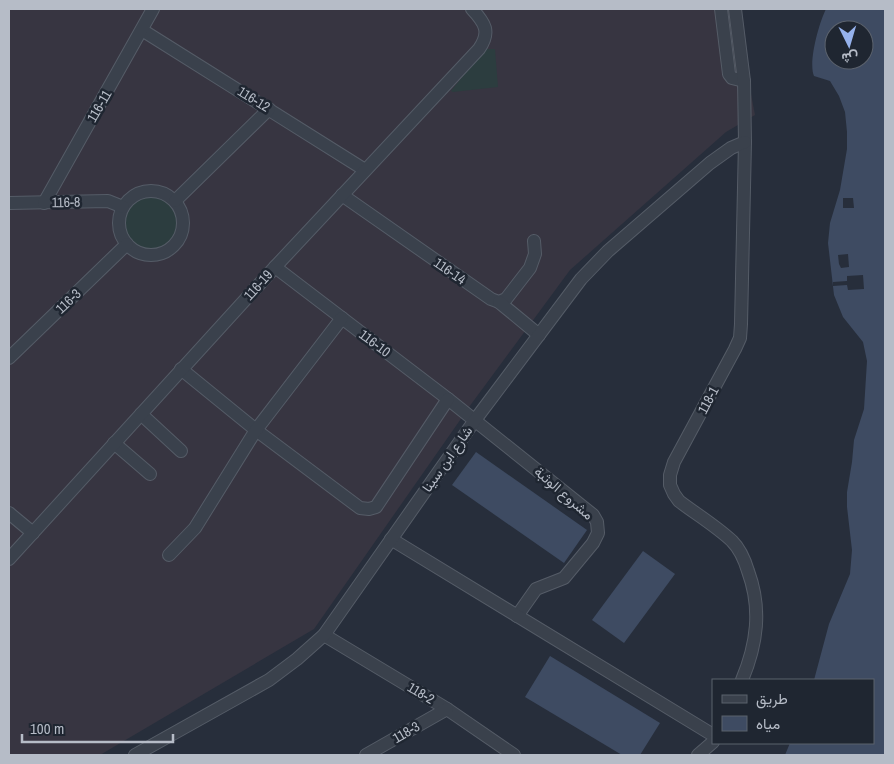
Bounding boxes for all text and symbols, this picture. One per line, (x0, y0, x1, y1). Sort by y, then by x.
north arrow (824, 20, 874, 70)
text: ش (841, 48, 859, 68)
street label: 116-12 (234, 82, 274, 116)
street label: 116-11 (83, 86, 116, 125)
street label: 116-8 (52, 193, 80, 211)
street label: 116-14 (431, 254, 470, 289)
street label: 116-19 (240, 266, 276, 304)
street label: 116-3 (51, 285, 85, 317)
street label: 116-10 (356, 325, 394, 361)
street label: 118-1 (693, 383, 723, 417)
street label: شارع ابن سينا (418, 422, 478, 497)
street label: مشروع الوثبة (529, 462, 597, 525)
street label: 118-2 (404, 678, 438, 708)
legend (712, 679, 874, 744)
text: طريق (756, 688, 788, 709)
scale bar (22, 712, 174, 744)
text: مياه (756, 713, 780, 734)
street label: 118-3 (389, 717, 423, 747)
text: 100 m (30, 718, 64, 739)

